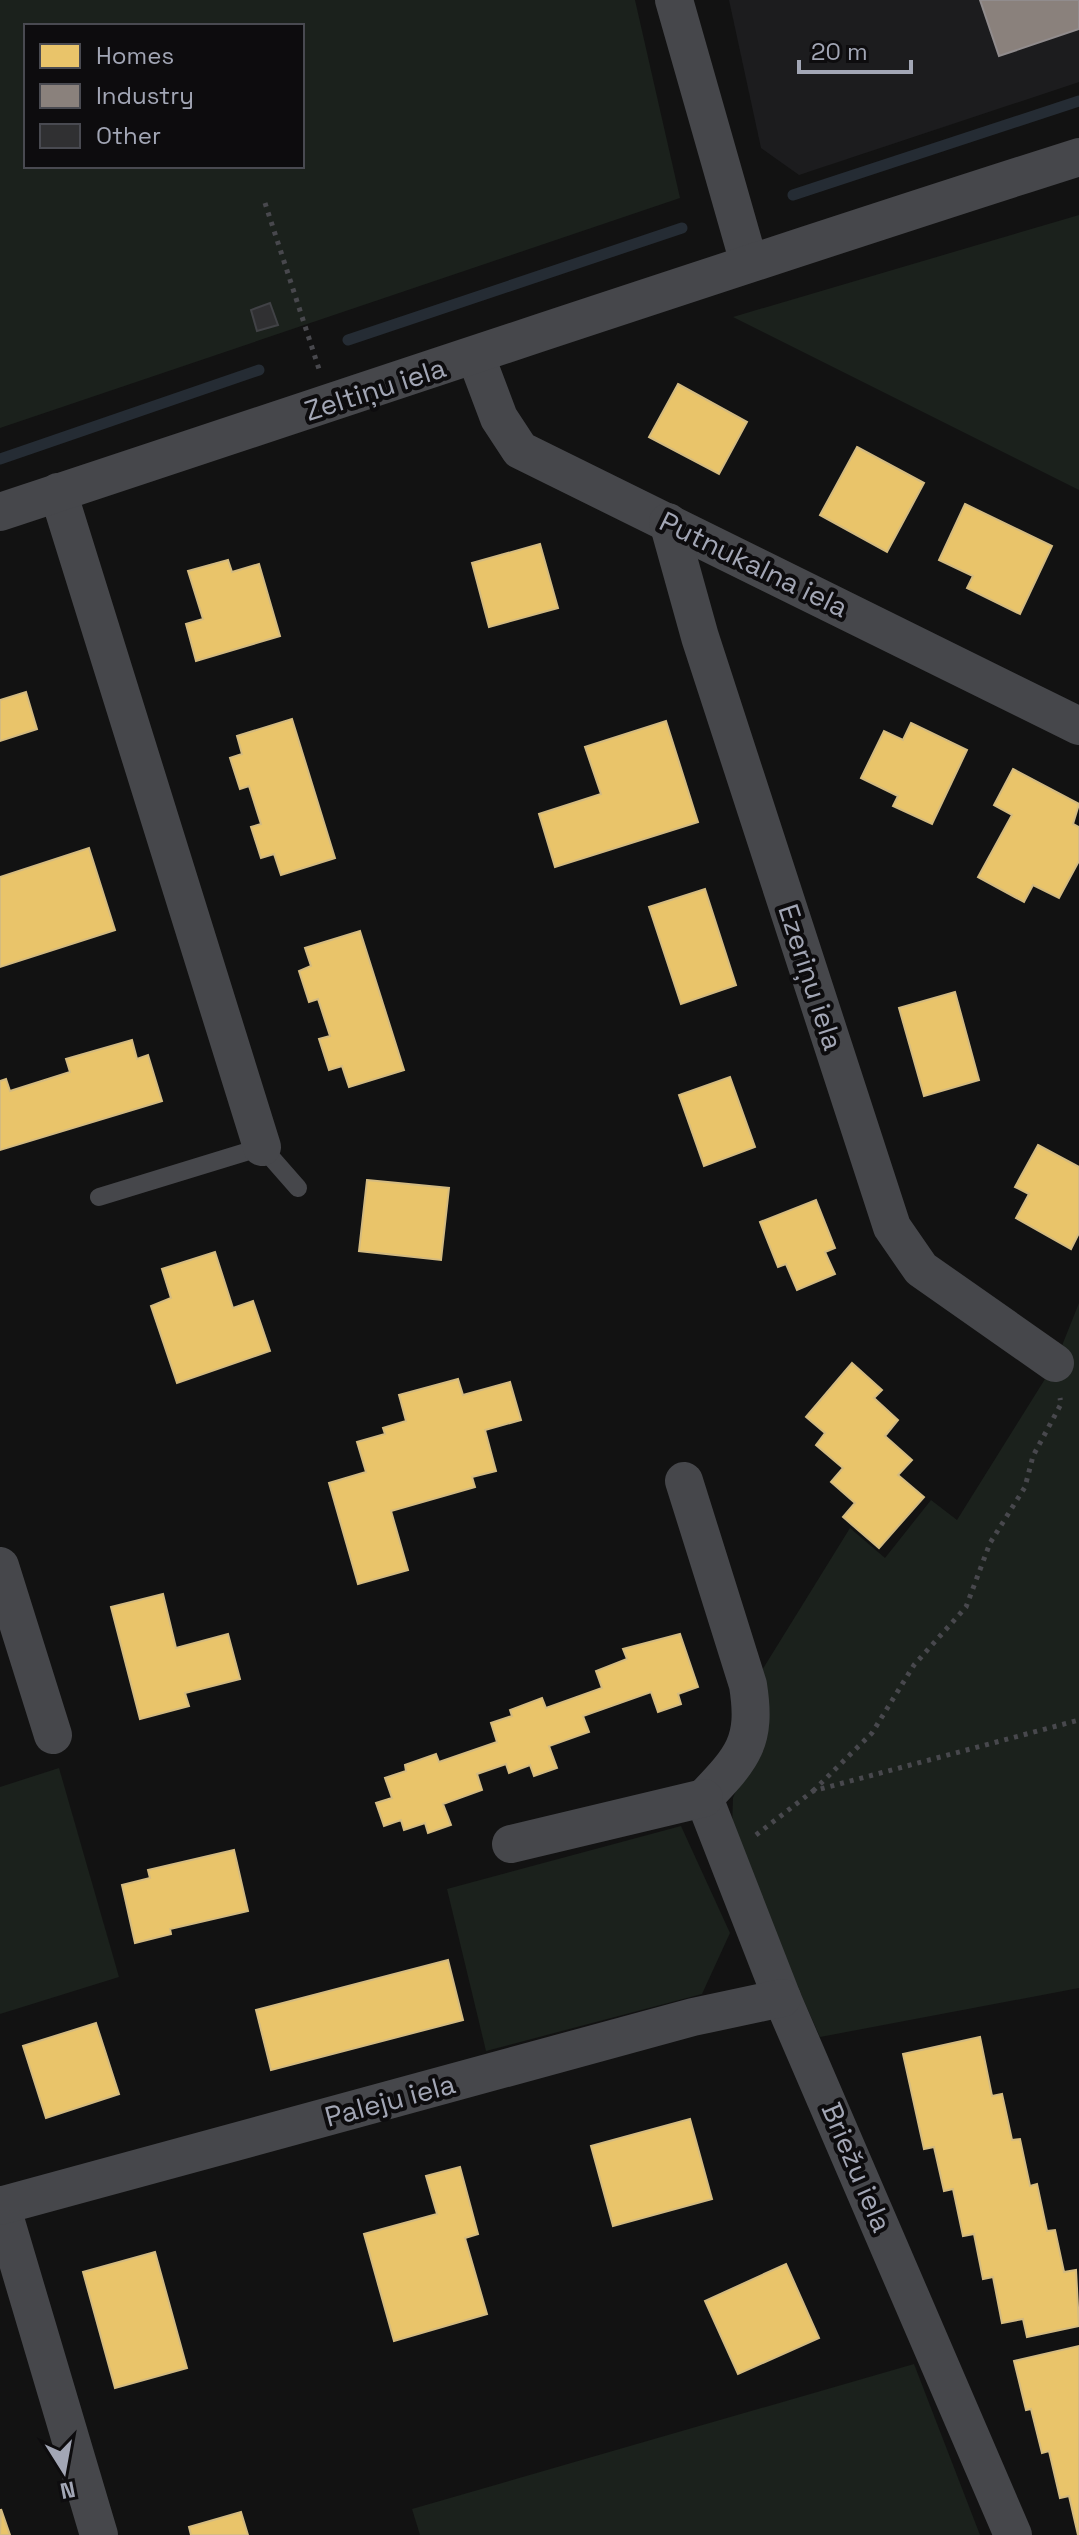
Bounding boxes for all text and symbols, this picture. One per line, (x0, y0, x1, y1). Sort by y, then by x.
legend (24, 24, 304, 168)
scale bar (799, 24, 911, 74)
text: 20 m (811, 36, 868, 67)
text: Homes (96, 40, 174, 71)
text: Industry (96, 80, 194, 111)
text: Other (96, 120, 161, 151)
street label: Zeltiņu iela (300, 349, 450, 429)
street label: Putnukalna iela (654, 503, 854, 625)
street label: Ezeriņu iela (770, 899, 852, 1055)
street label: Paleju iela (321, 2065, 459, 2135)
street label: Briežu iela (814, 2097, 900, 2237)
north arrow (24, 2431, 104, 2511)
text: N (58, 2475, 78, 2506)

